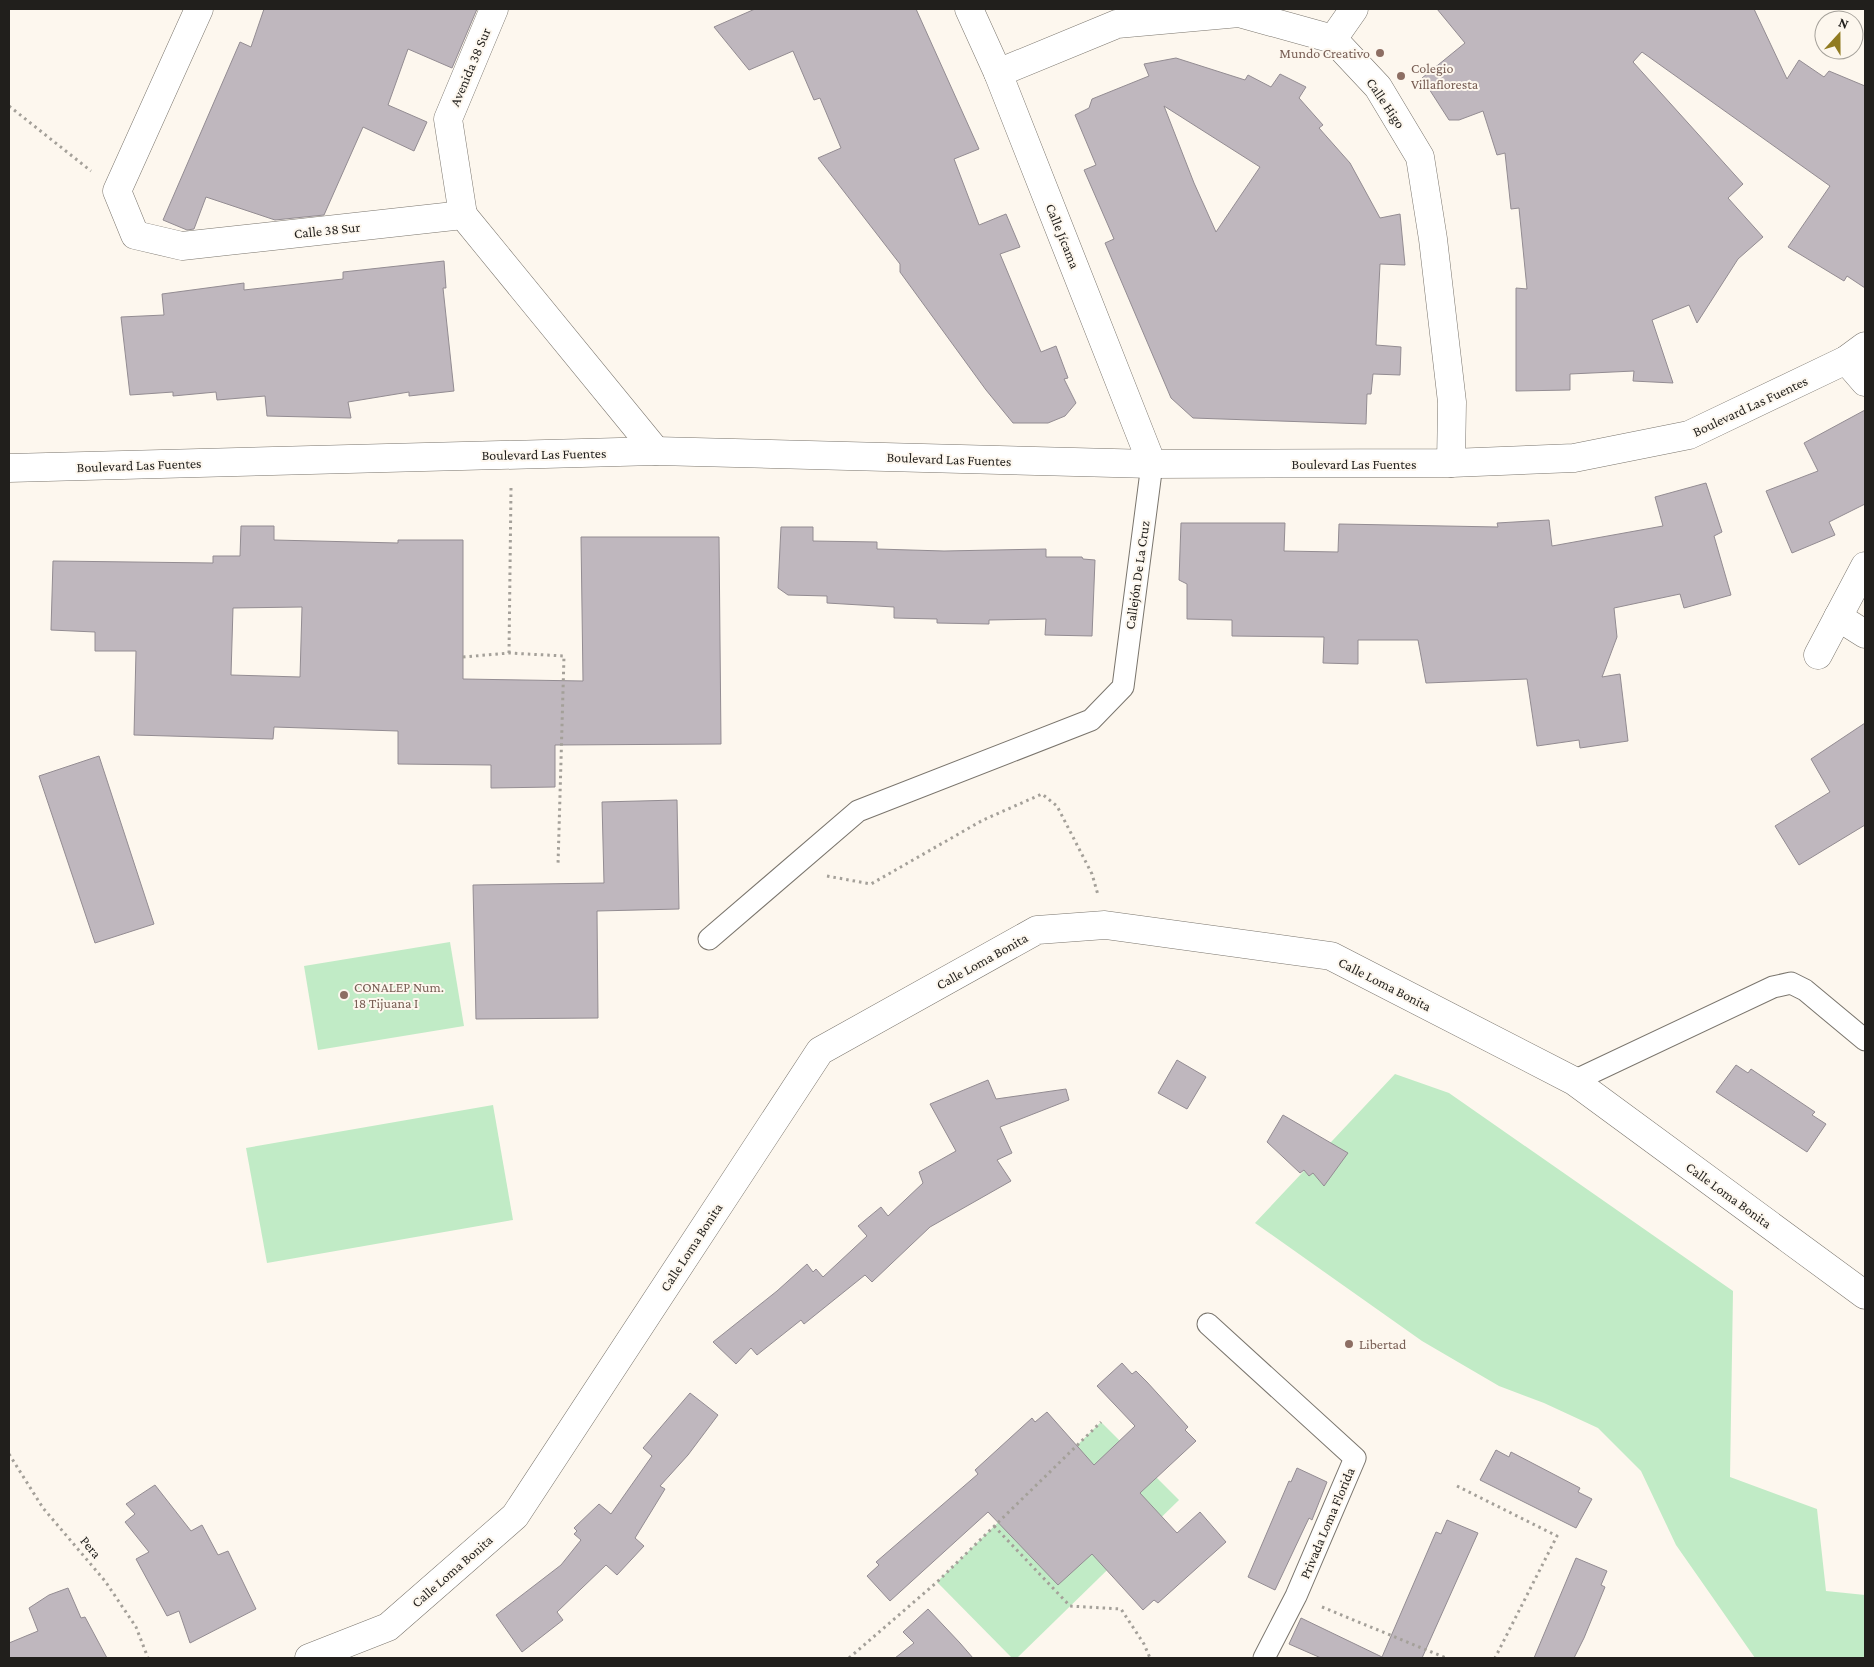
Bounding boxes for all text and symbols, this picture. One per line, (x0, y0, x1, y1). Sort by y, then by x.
north arrow (1814, 10, 1864, 60)
text: N (1836, 14, 1851, 32)
street label: Avenida 38 Sur (446, 25, 494, 109)
place label: Mundo Creativo (1279, 45, 1370, 61)
marker: Mundo Creativo (1374, 47, 1386, 59)
place label: Colegio Villafloresta (1411, 60, 1479, 92)
marker: Colegio Villafloresta (1395, 70, 1407, 82)
street label: Calle Higo (1363, 75, 1409, 131)
street label: Calle Jícama (1043, 201, 1083, 271)
street label: Calle 38 Sur (293, 219, 361, 241)
street label: Boulevard Las Fuentes (1690, 372, 1810, 440)
street label: Boulevard Las Fuentes (481, 445, 607, 463)
street label: Boulevard Las Fuentes (886, 449, 1012, 469)
street label: Boulevard Las Fuentes (76, 455, 202, 475)
street label: Boulevard Las Fuentes (1292, 456, 1416, 472)
street label: Callejón De La Cruz (1121, 520, 1154, 630)
street label: Calle Loma Bonita (934, 929, 1031, 993)
street label: Calle Loma Bonita (1336, 954, 1434, 1014)
place label: CONALEP Num. 18 Tijuana I (354, 979, 444, 1012)
marker: CONALEP Num. 18 Tijuana I (338, 989, 350, 1001)
street label: Calle Loma Bonita (1683, 1159, 1775, 1232)
street label: Calle Loma Bonita (657, 1199, 726, 1294)
place label: Libertad (1359, 1336, 1407, 1352)
marker: Libertad (1343, 1338, 1355, 1350)
street label: Privada Loma Florida (1296, 1464, 1358, 1581)
street label: Calle Loma Bonita (408, 1531, 496, 1610)
street label: Pera (77, 1533, 105, 1562)

